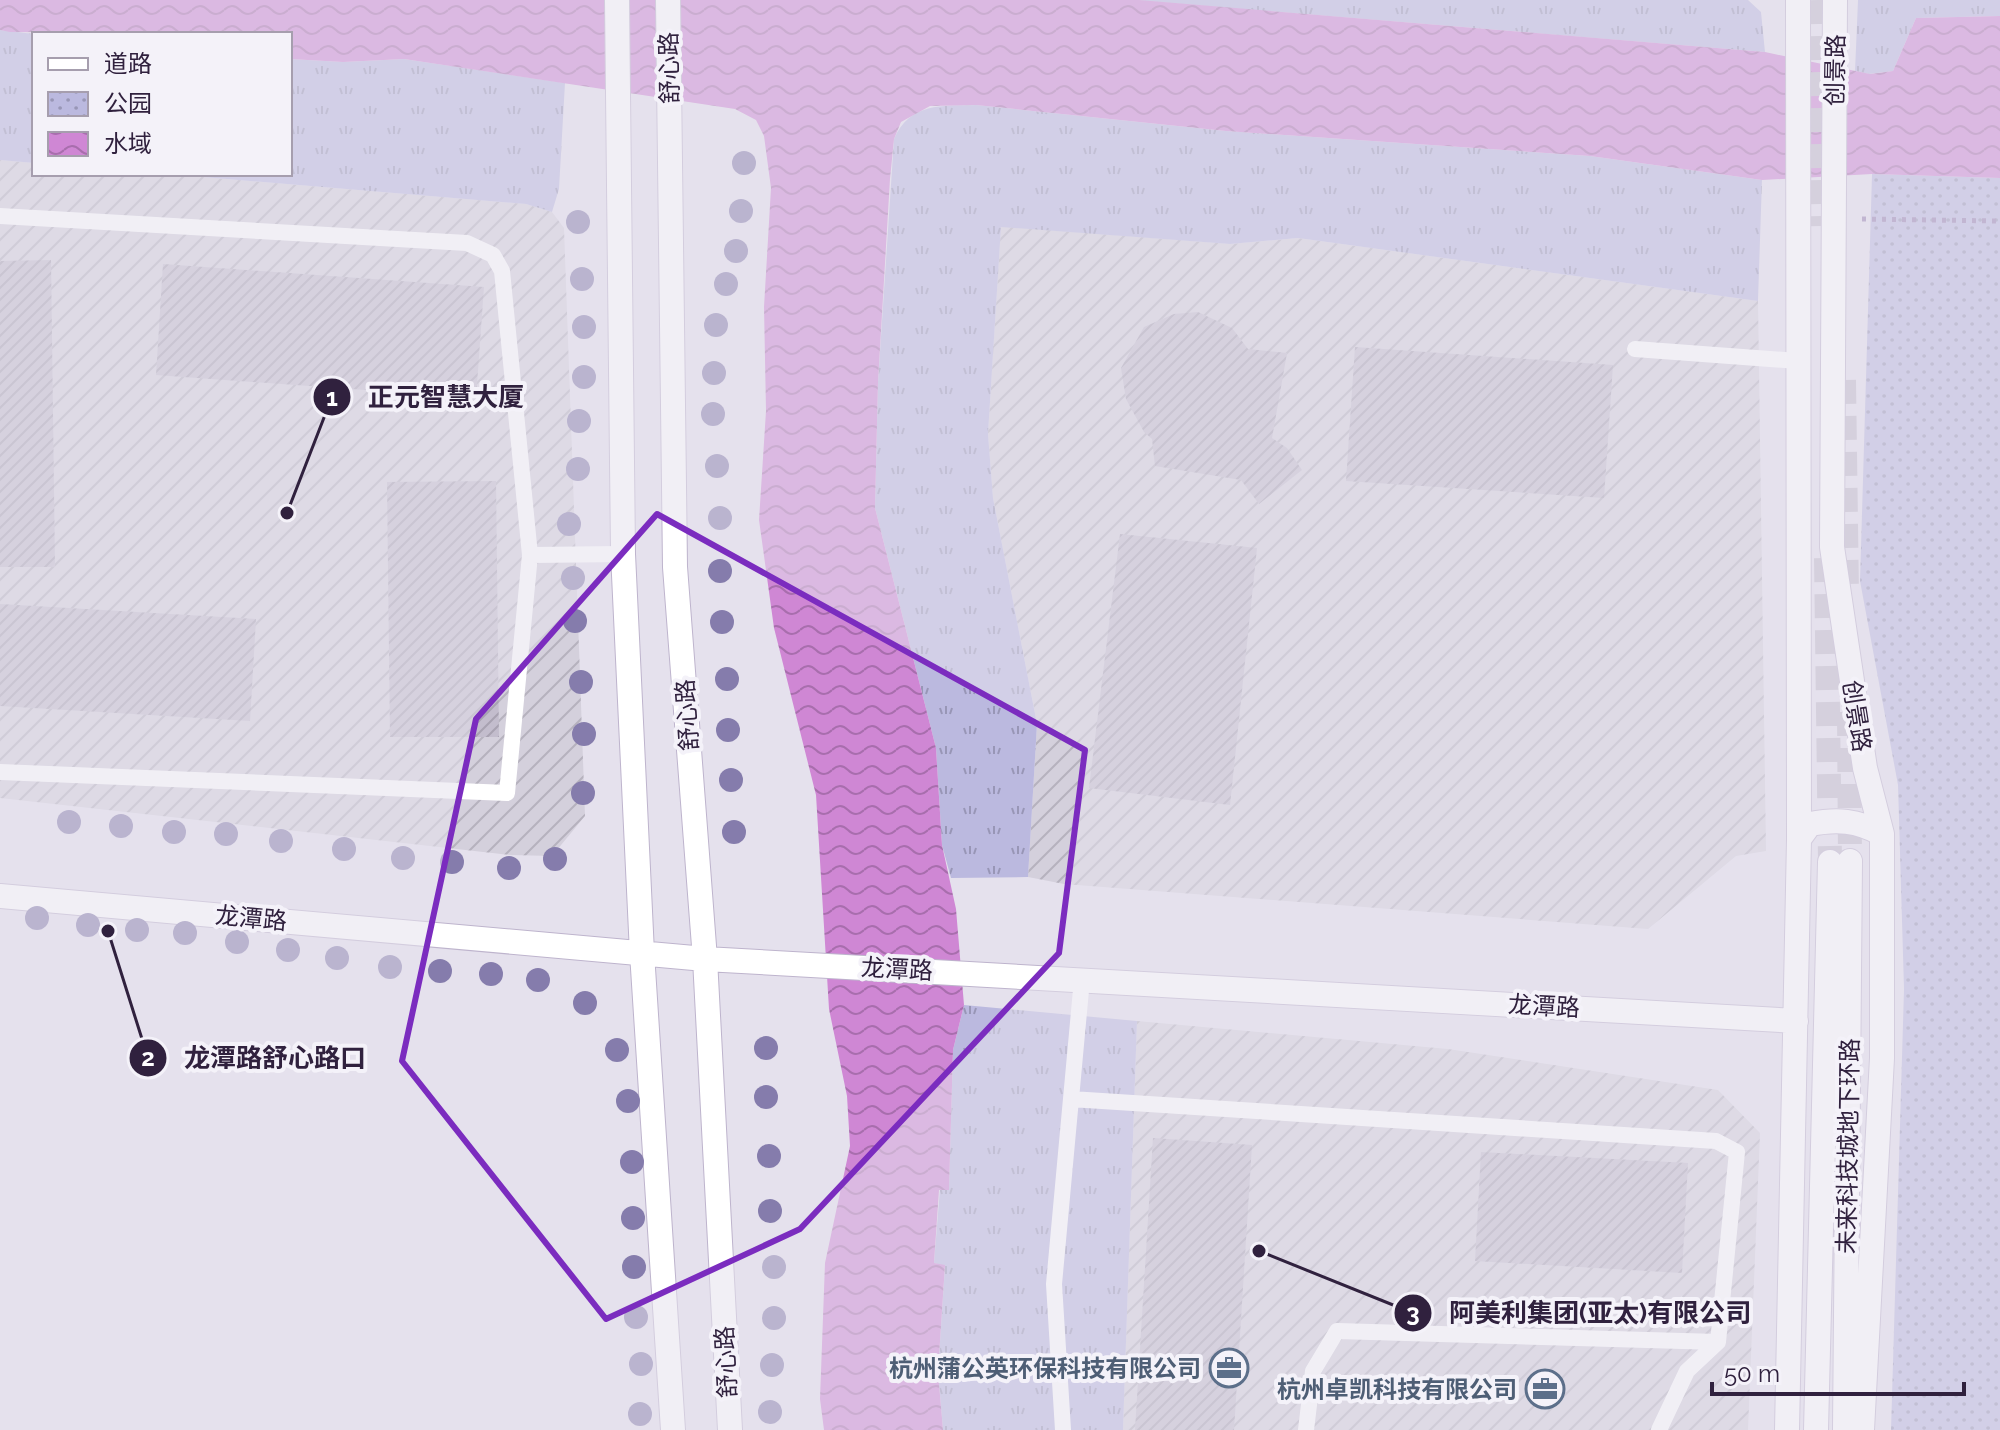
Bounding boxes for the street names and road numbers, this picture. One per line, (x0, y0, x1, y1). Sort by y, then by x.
street label: 舒心路 (654, 32, 684, 104)
street label: 创景路 (1820, 34, 1850, 106)
street label: 舒心路 (670, 678, 704, 752)
street label: 创景路 (1837, 678, 1877, 754)
street label: 龙潭路 (214, 900, 288, 936)
street label: 龙潭路 (860, 953, 934, 985)
street label: 龙潭路 (1507, 990, 1581, 1022)
street label: 未来科技城地下环路 (1832, 1038, 1864, 1254)
street label: 舒心路 (710, 1325, 742, 1399)

